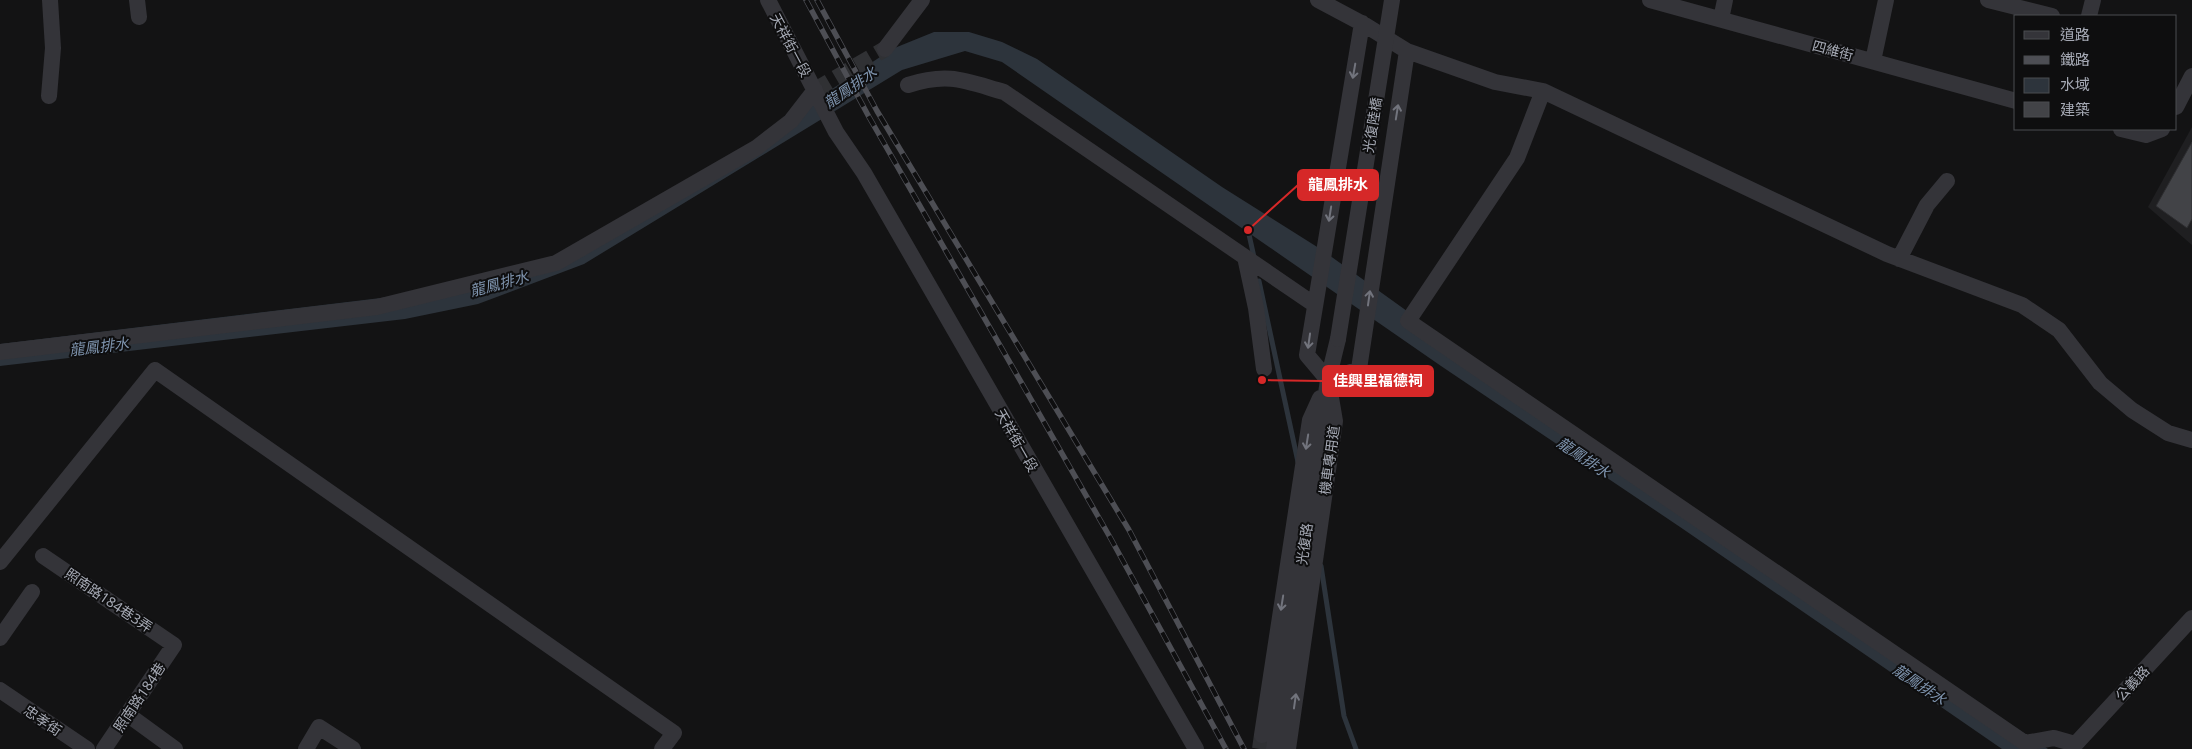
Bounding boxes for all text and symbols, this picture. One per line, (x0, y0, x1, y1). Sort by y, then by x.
street label: 天祥街一段 (766, 10, 816, 80)
legend (2014, 15, 2177, 130)
text: 道路 (2060, 24, 2090, 44)
street label: 四維街 (1810, 35, 1856, 65)
text: 鐵路 (2060, 49, 2090, 69)
water label: 龍鳳排水 (820, 61, 881, 112)
one-way arrow (1348, 63, 1358, 79)
text: 水域 (2060, 74, 2090, 94)
street label: 光復陸橋 (1358, 96, 1386, 154)
text: 建築 (2060, 99, 2090, 119)
one-way arrow (1392, 105, 1402, 121)
callout: 龍鳳排水 (1298, 170, 1378, 200)
text: 龍鳳排水 (1308, 174, 1368, 194)
one-way arrow (1324, 206, 1334, 222)
water label: 龍鳳排水 (467, 265, 532, 300)
one-way arrow (1365, 291, 1375, 307)
water label: 龍鳳排水 (68, 332, 131, 360)
one-way arrow (1304, 333, 1314, 349)
callout: 佳興里福德祠 (1323, 366, 1433, 396)
text: 佳興里福德祠 (1333, 370, 1423, 390)
street label: 天祥街一段 (991, 405, 1043, 475)
street label: 機車專用道 (1315, 424, 1343, 496)
water label: 龍鳳排水 (1554, 432, 1615, 483)
one-way arrow (1302, 434, 1312, 450)
street label: 光復路 (1292, 522, 1316, 566)
street label: 照南路184巷3弄 (61, 564, 157, 636)
one-way arrow (1277, 595, 1287, 611)
street label: 照南路184巷 (109, 659, 169, 735)
water label: 龍鳳排水 (1890, 659, 1951, 710)
street label: 公義路 (2111, 661, 2153, 705)
one-way arrow (1290, 693, 1300, 709)
street label: 忠孝街 (20, 700, 66, 740)

